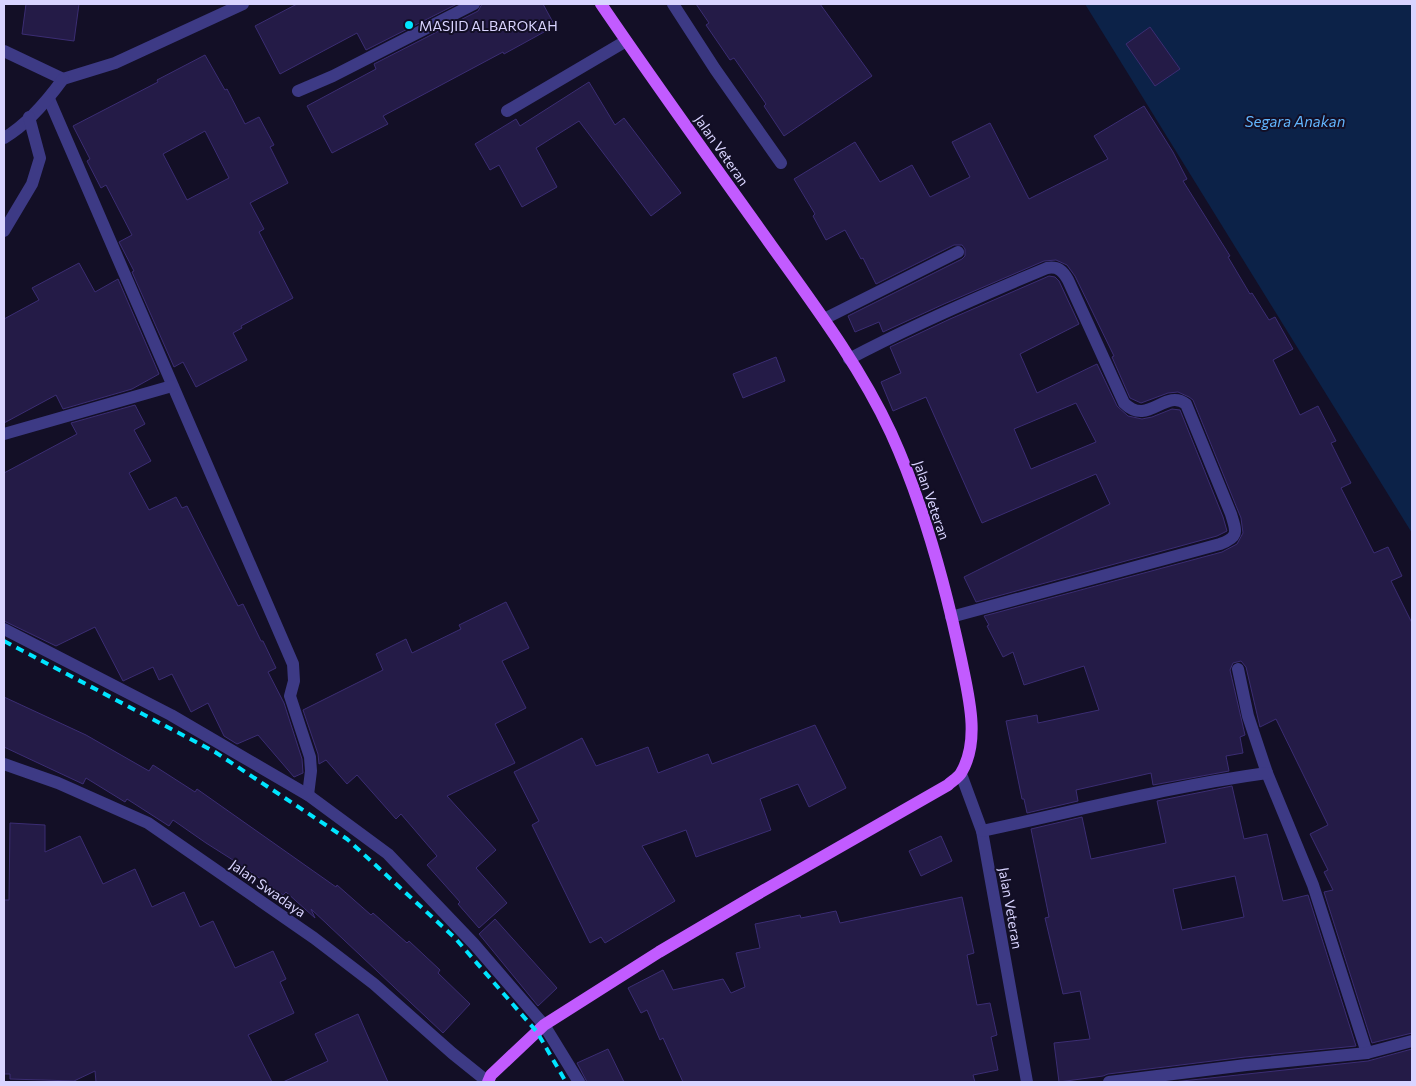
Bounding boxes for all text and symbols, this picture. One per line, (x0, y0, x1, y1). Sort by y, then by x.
place label: MASJID ALBAROKAH (419, 17, 558, 34)
marker: MASJID ALBAROKAH (403, 19, 415, 31)
street label: Jalan Veteran (691, 111, 753, 189)
water label: Segara Anakan (1245, 112, 1345, 130)
street label: Jalan Veteran (910, 458, 954, 542)
street label: Jalan Swadaya (227, 856, 309, 920)
street label: Jalan Veteran (995, 866, 1027, 950)

